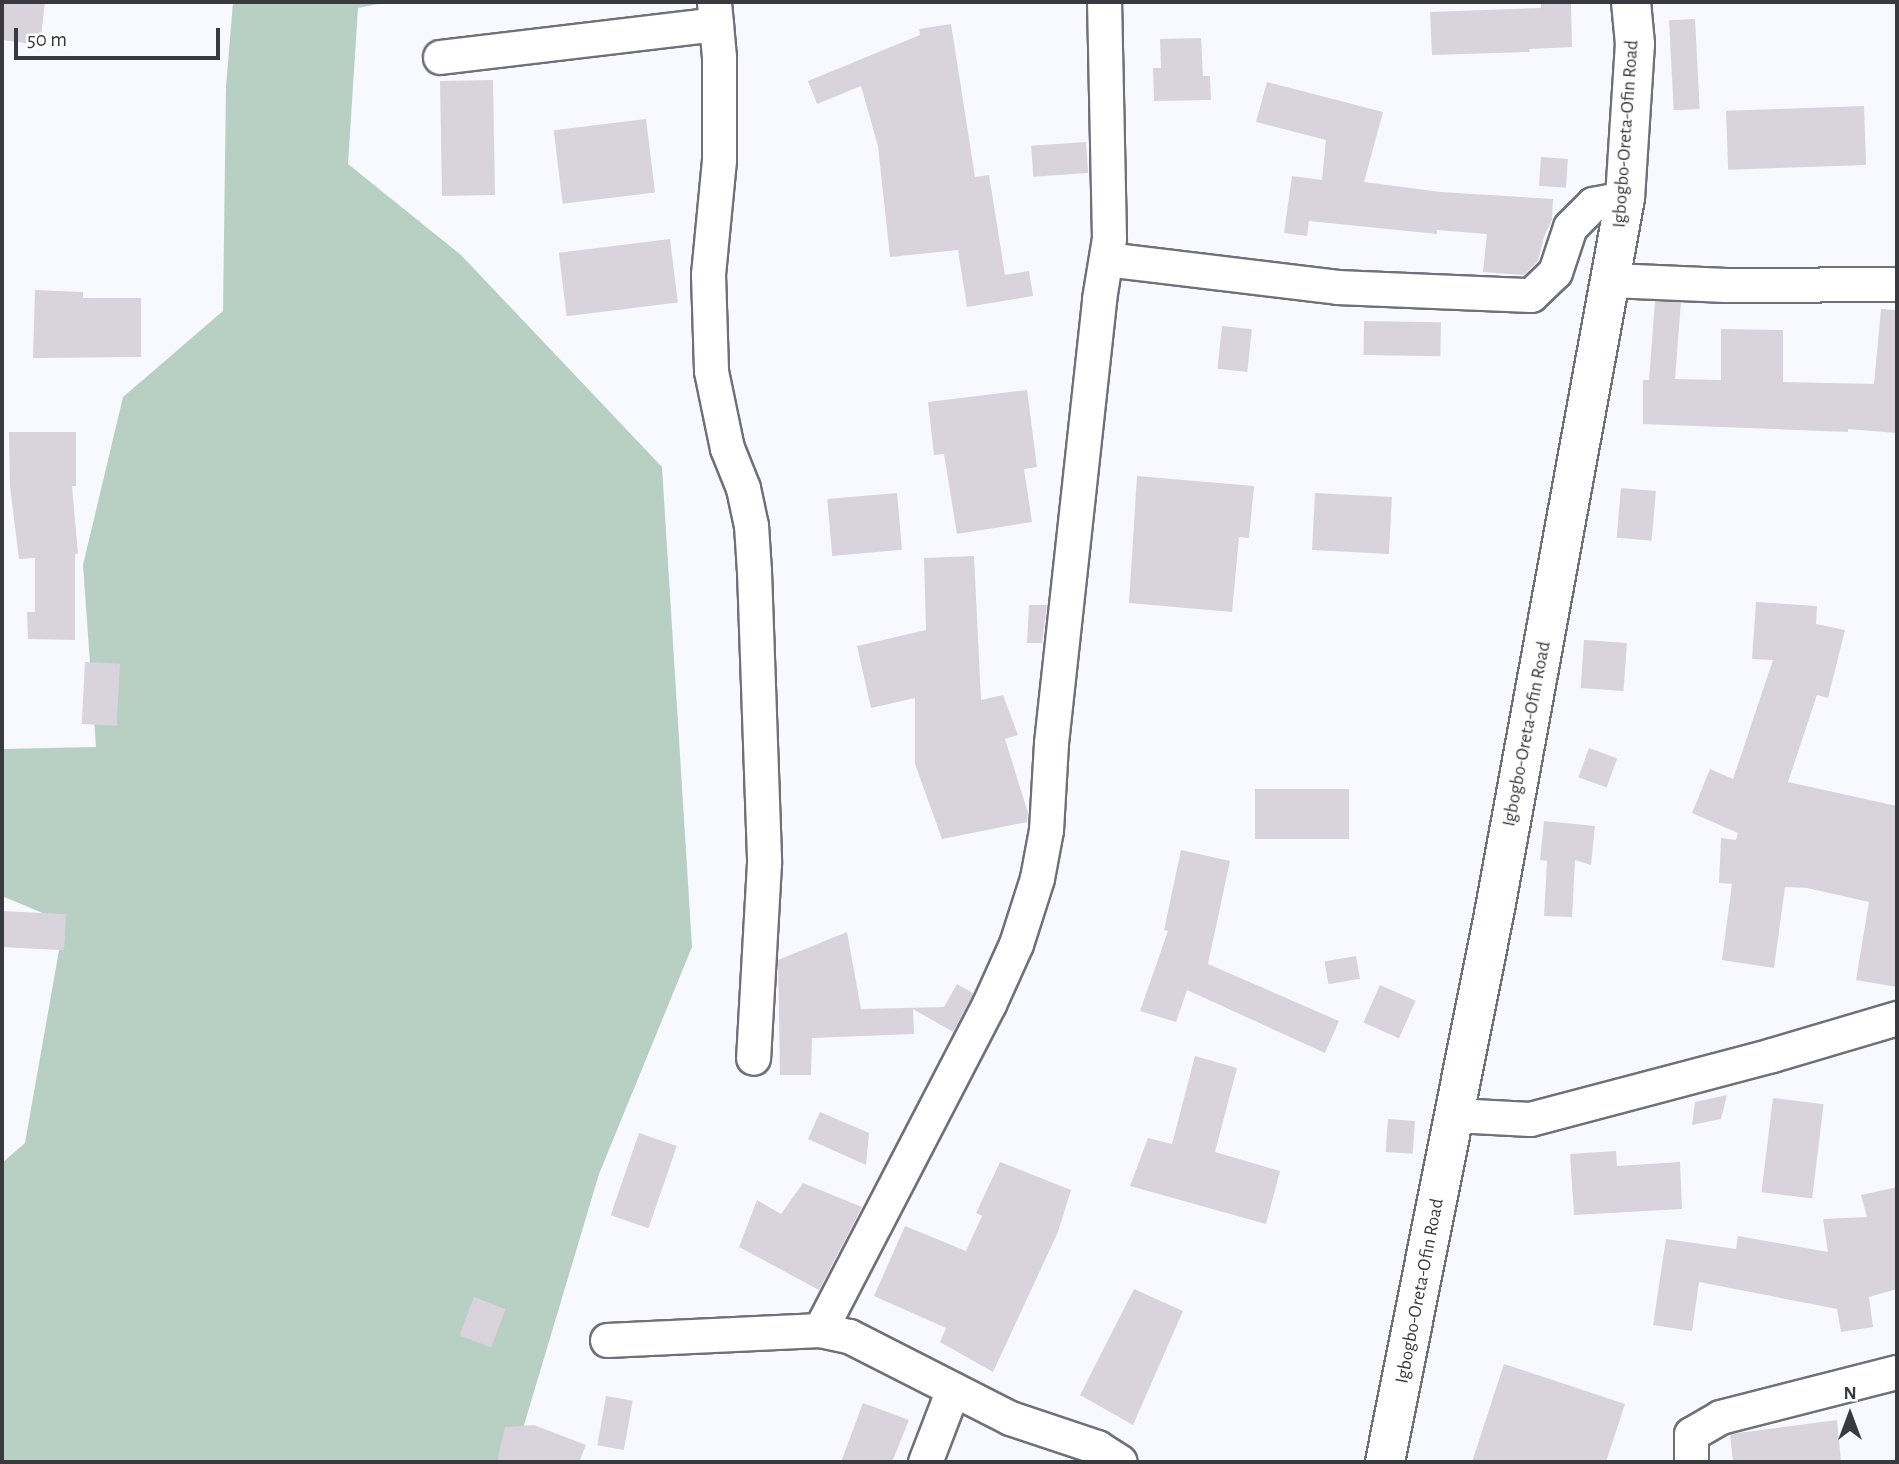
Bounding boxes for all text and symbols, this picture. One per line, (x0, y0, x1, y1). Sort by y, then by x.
scale bar (18, 14, 224, 58)
text: 50 m (27, 29, 67, 50)
street label: Igbogbo-Oreta-Ofin Road (1608, 39, 1644, 229)
street label: Igbogbo-Oreta-Ofin Road (1498, 640, 1556, 828)
street label: Igbogbo-Oreta-Ofin Road (1391, 1197, 1449, 1385)
north arrow (1815, 1380, 1885, 1450)
text: N (1843, 1384, 1857, 1403)

